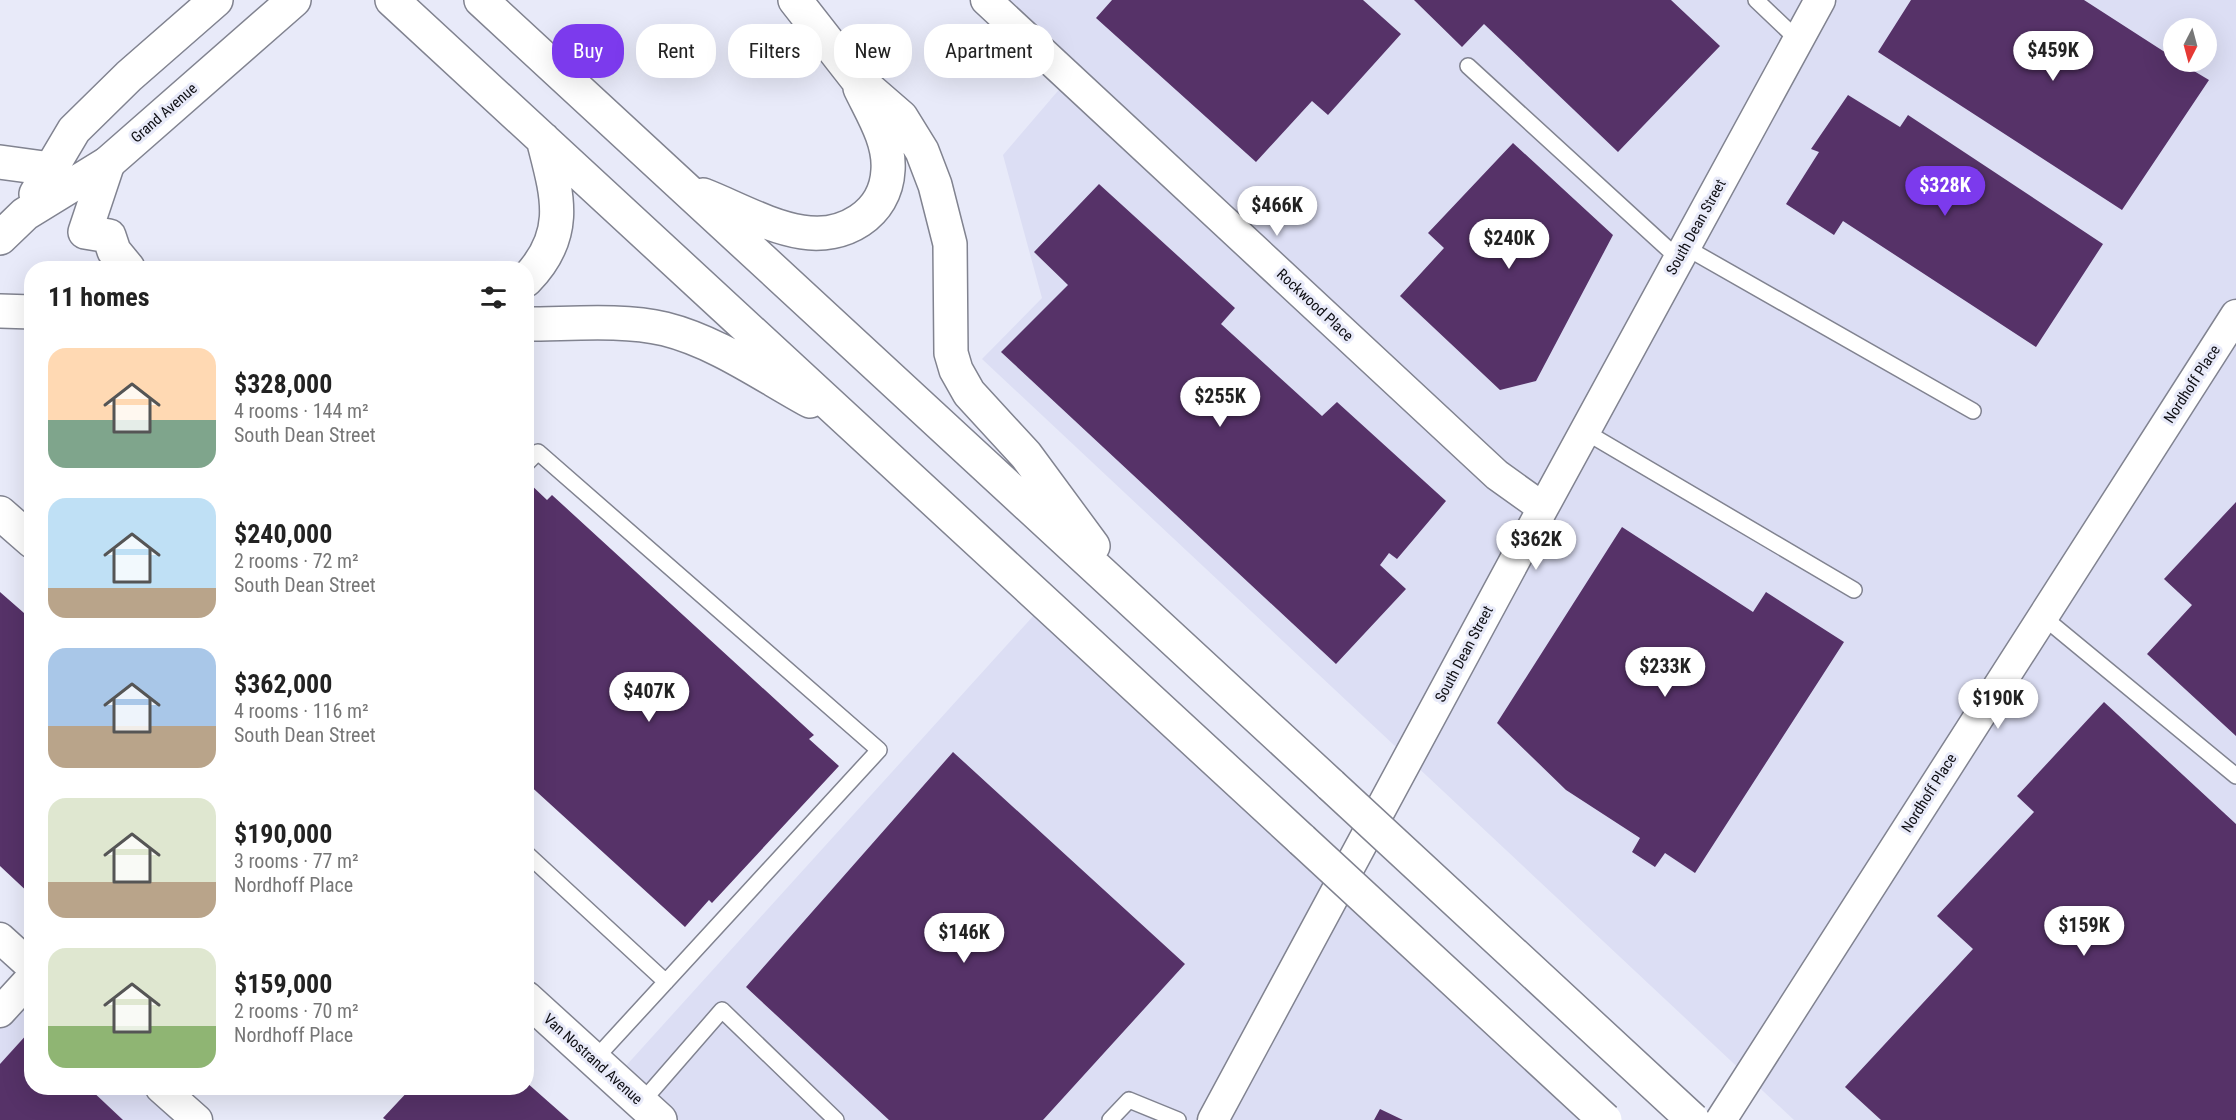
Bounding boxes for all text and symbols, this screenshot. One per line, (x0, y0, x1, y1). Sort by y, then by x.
north arrow (2163, 18, 2217, 72)
map controls (2163, 18, 2217, 72)
chip: Buy (552, 24, 624, 78)
chip: Rent (636, 24, 716, 78)
chip: Filters (728, 24, 822, 78)
chip: New (834, 24, 912, 78)
chip: Apartment (924, 24, 1054, 78)
pin: $459K (2011, 31, 2095, 82)
text: $459K (2027, 38, 2079, 62)
street label: Grand Avenue (127, 79, 201, 147)
pin: $328K (1903, 166, 1987, 217)
text: $328K (1919, 173, 1971, 197)
street label: South Dean Street (1662, 176, 1730, 278)
pin: $466K (1235, 186, 1319, 237)
text: $466K (1251, 193, 1303, 217)
pin: $240K (1467, 219, 1551, 270)
text: $240K (1483, 226, 1535, 250)
street label: Rockwood Place (1273, 265, 1357, 345)
icon: filters (477, 281, 510, 314)
text: 11 homes (48, 282, 150, 312)
street label: Nordhoff Place (2160, 342, 2224, 426)
text: $328,000 (234, 369, 332, 399)
icon: home (96, 372, 168, 444)
pin: $255K (1178, 377, 1262, 428)
text: $255K (1194, 384, 1246, 408)
text: 4 rooms · 144 m² (234, 399, 369, 423)
text: South Dean Street (234, 423, 376, 447)
text: $240,000 (234, 519, 332, 549)
pin: $362K (1494, 520, 1578, 571)
icon: home (96, 522, 168, 594)
text: $362K (1510, 527, 1562, 551)
text: 2 rooms · 72 m² (234, 549, 359, 573)
text: South Dean Street (234, 573, 376, 597)
street label: South Dean Street (1431, 603, 1497, 705)
pin: $233K (1623, 647, 1707, 698)
text: $233K (1639, 654, 1691, 678)
text: $362,000 (234, 669, 332, 699)
icon: home (96, 672, 168, 744)
pin: $407K (607, 672, 691, 723)
text: $407K (623, 679, 675, 703)
pin: $190K (1956, 679, 2040, 730)
text: $190K (1972, 686, 2024, 710)
text: 4 rooms · 116 m² (234, 699, 369, 723)
text: South Dean Street (234, 723, 376, 747)
street label: Nordhoff Place (1898, 750, 1960, 836)
text: $190,000 (234, 819, 332, 849)
icon: home (96, 822, 168, 894)
text: 3 rooms · 77 m² (234, 849, 359, 873)
text: Nordhoff Place (234, 873, 353, 897)
pin: $159K (2042, 906, 2126, 957)
pin: $146K (922, 913, 1006, 964)
text: $159K (2058, 913, 2110, 937)
text: $146K (938, 920, 990, 944)
text: $159,000 (234, 969, 332, 999)
icon: home (96, 972, 168, 1044)
text: 2 rooms · 70 m² (234, 999, 359, 1023)
street label: Van Nostrand Avenue (540, 1010, 646, 1108)
text: Nordhoff Place (234, 1023, 353, 1047)

